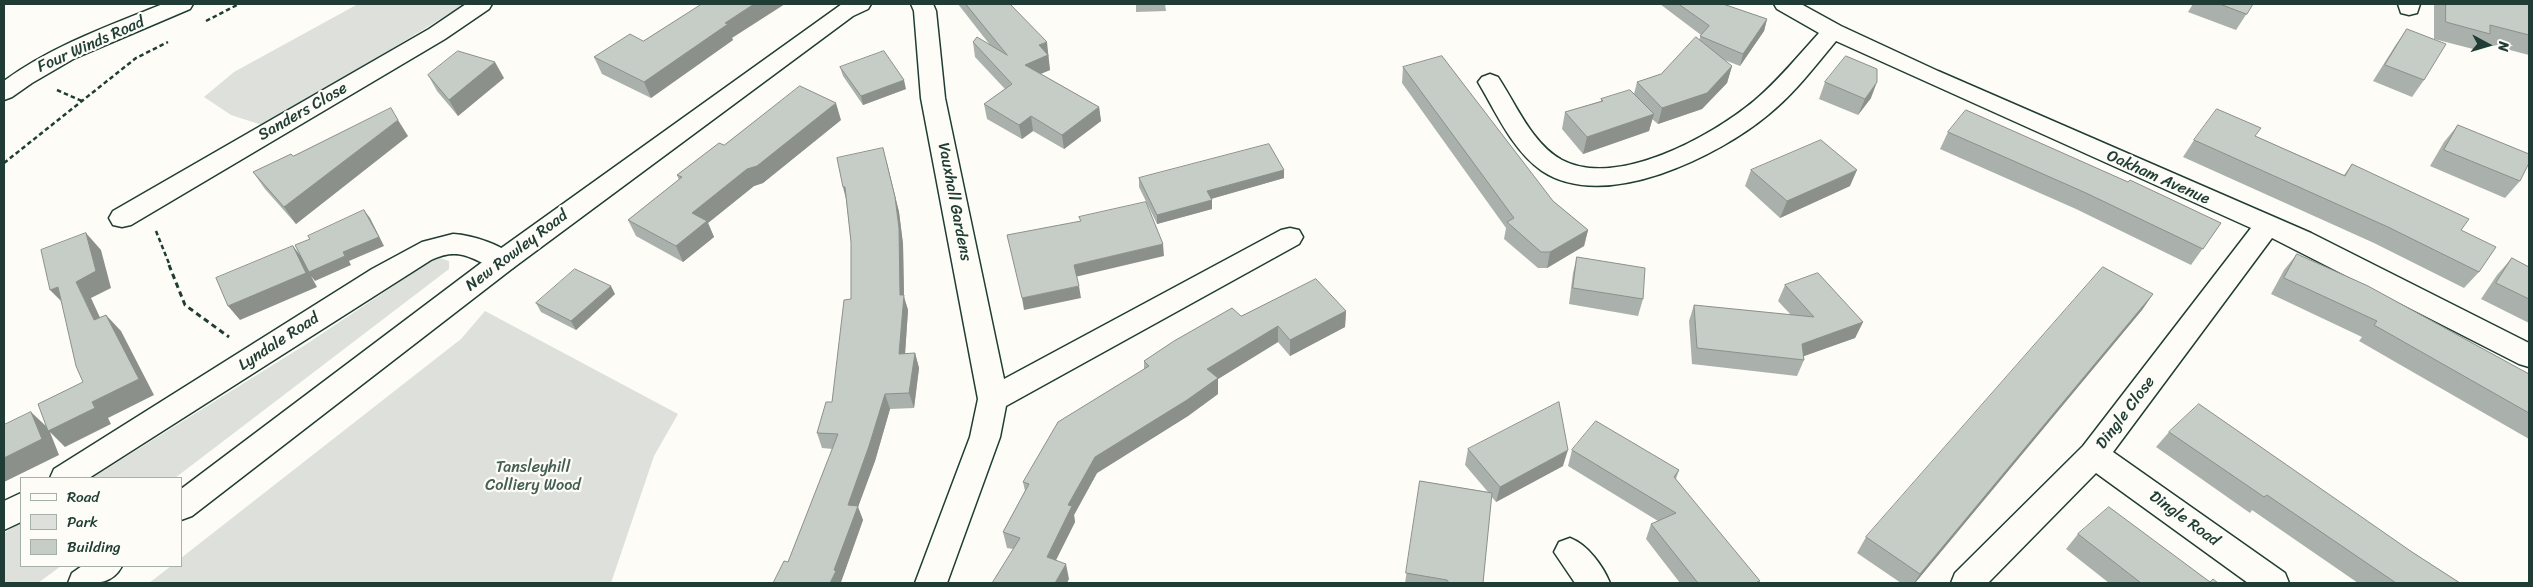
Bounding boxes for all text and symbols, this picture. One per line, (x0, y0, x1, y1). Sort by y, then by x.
street label: Four Winds Road (35, 13, 147, 77)
north arrow (2463, 20, 2513, 70)
text: N (2490, 40, 2516, 53)
street label: Sanders Close (255, 79, 351, 145)
street label: Vauxhall Gardens (933, 141, 975, 263)
street label: Oakham Avenue (2103, 147, 2213, 209)
street label: New Rowley Road (462, 206, 572, 296)
street label: Lyndale Road (235, 309, 323, 375)
street label: Dingle Close (2092, 373, 2160, 453)
park label: Tansleyhill Colliery Wood (485, 458, 581, 496)
legend (20, 477, 182, 567)
text: Road (67, 484, 99, 510)
street label: Dingle Road (2145, 487, 2223, 551)
text: Park (67, 509, 98, 535)
text: Building (67, 534, 121, 560)

